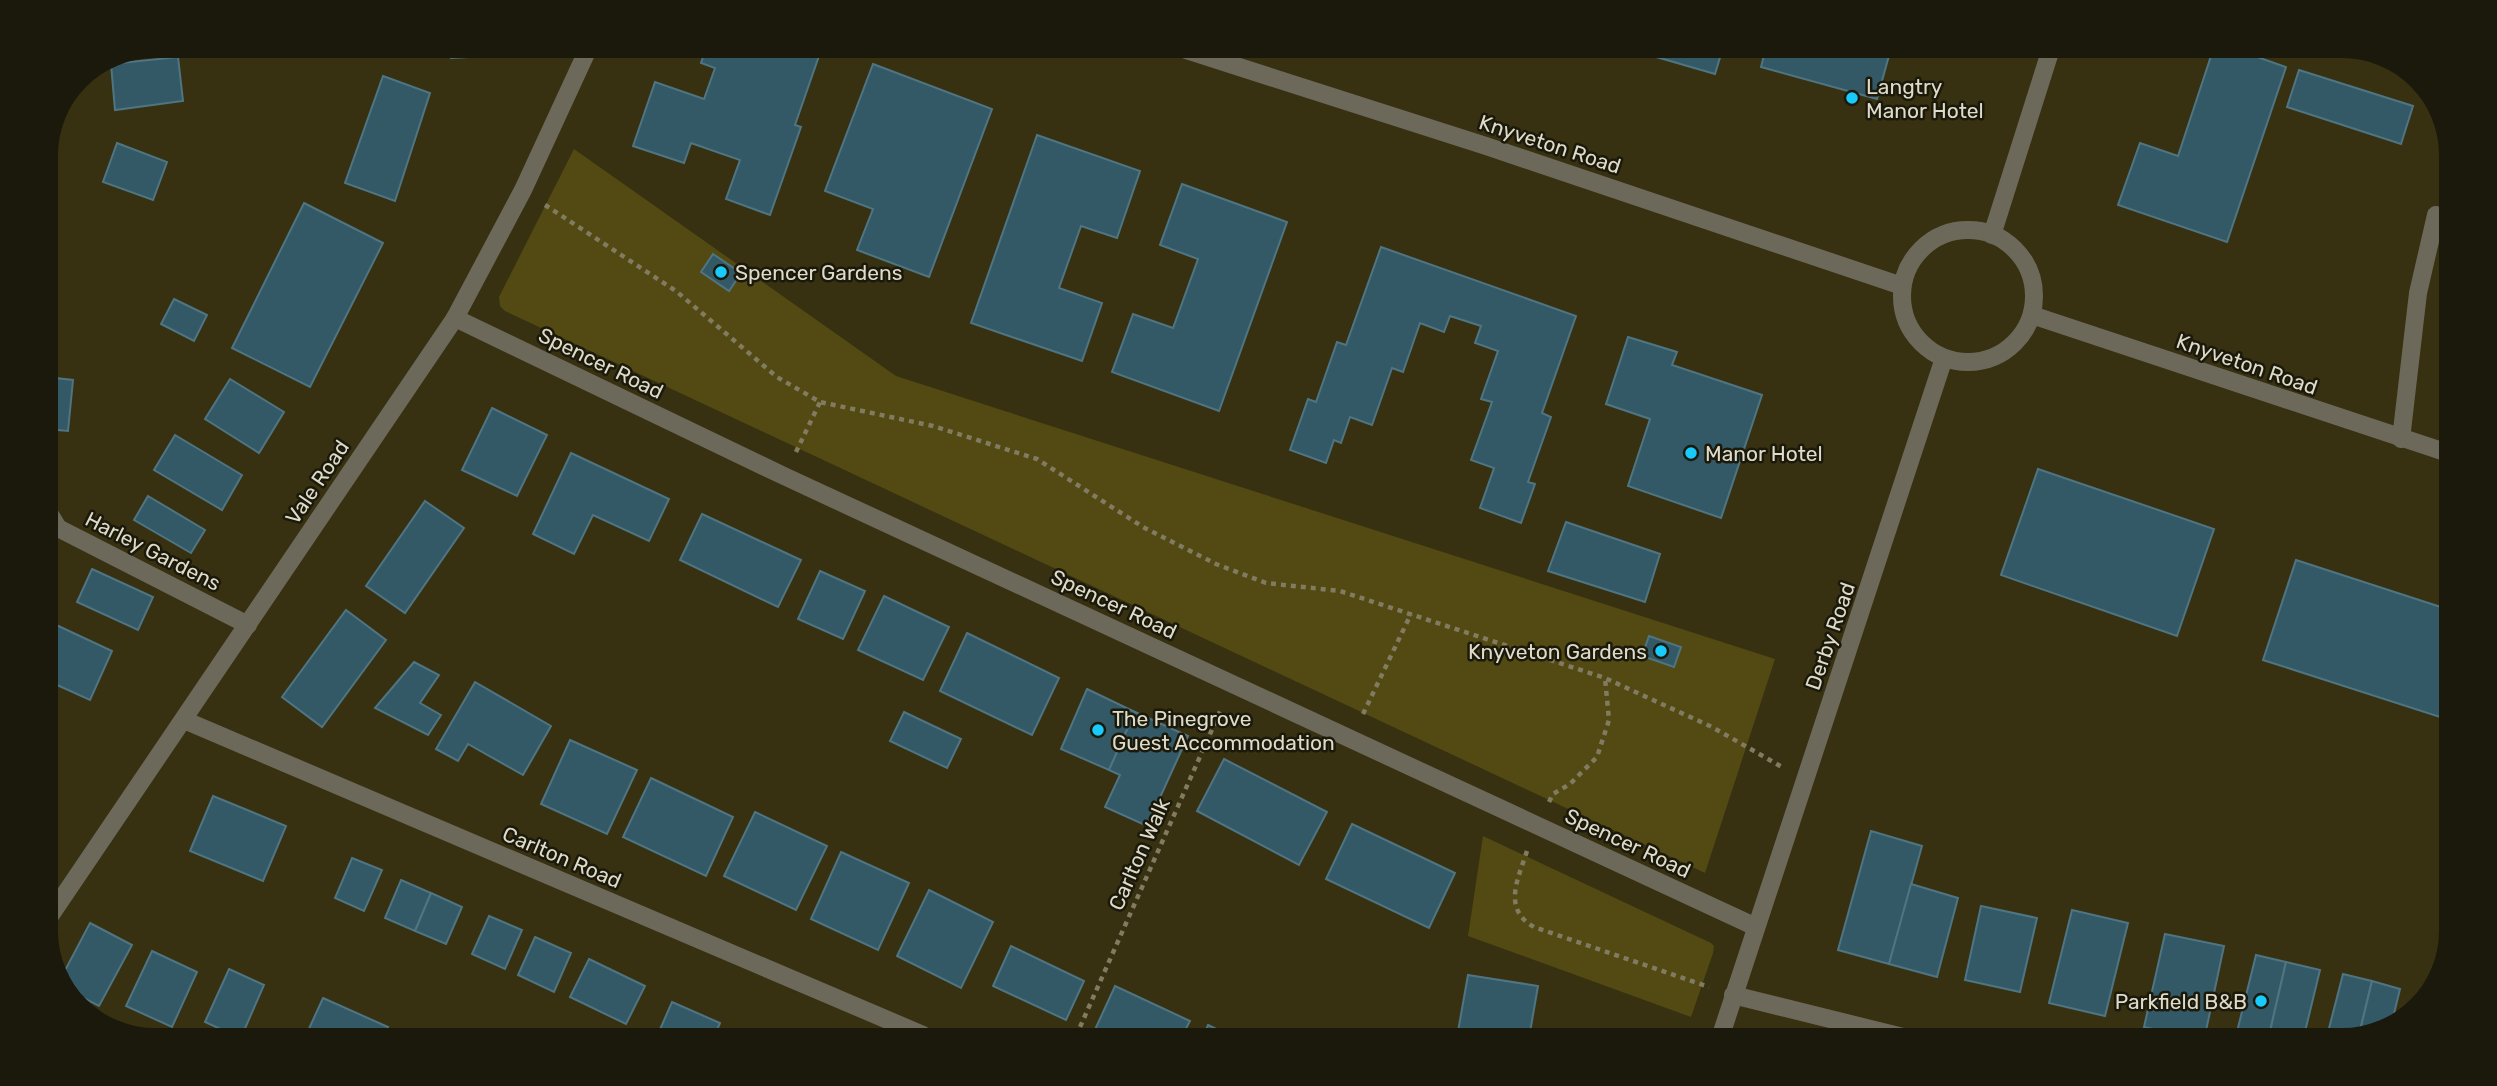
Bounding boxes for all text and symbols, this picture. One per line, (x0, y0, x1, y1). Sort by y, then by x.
place label: Langtry Manor Hotel (1866, 74, 1984, 123)
marker: Langtry Manor Hotel (1844, 90, 1860, 106)
street label: Knyveton Road (1476, 109, 1624, 179)
place label: Spencer Gardens (735, 260, 902, 285)
marker: Spencer Gardens (713, 264, 729, 280)
street label: Spencer Road (534, 322, 668, 404)
street label: Knyveton Road (2173, 328, 2321, 400)
street label: Vale Road (280, 435, 354, 529)
place label: Manor Hotel (1705, 441, 1823, 466)
marker: Manor Hotel (1683, 445, 1699, 461)
street label: Harley Gardens (81, 506, 225, 596)
street label: Spencer Road (1047, 564, 1181, 644)
street label: Derby Road (1800, 579, 1860, 693)
place label: Knyveton Gardens (1468, 639, 1647, 664)
marker: Knyveton Gardens (1653, 643, 1669, 659)
place label: The Pinegrove Guest Accommodation (1112, 706, 1335, 755)
marker: The Pinegrove Guest Accommodation (1090, 722, 1106, 738)
street label: Carlton Walk (1103, 794, 1175, 914)
street label: Spencer Road (1561, 803, 1695, 883)
street label: Carlton Road (499, 821, 625, 893)
place label: Parkfield B&B (2115, 989, 2247, 1014)
marker: Parkfield B&B (2253, 993, 2269, 1009)

